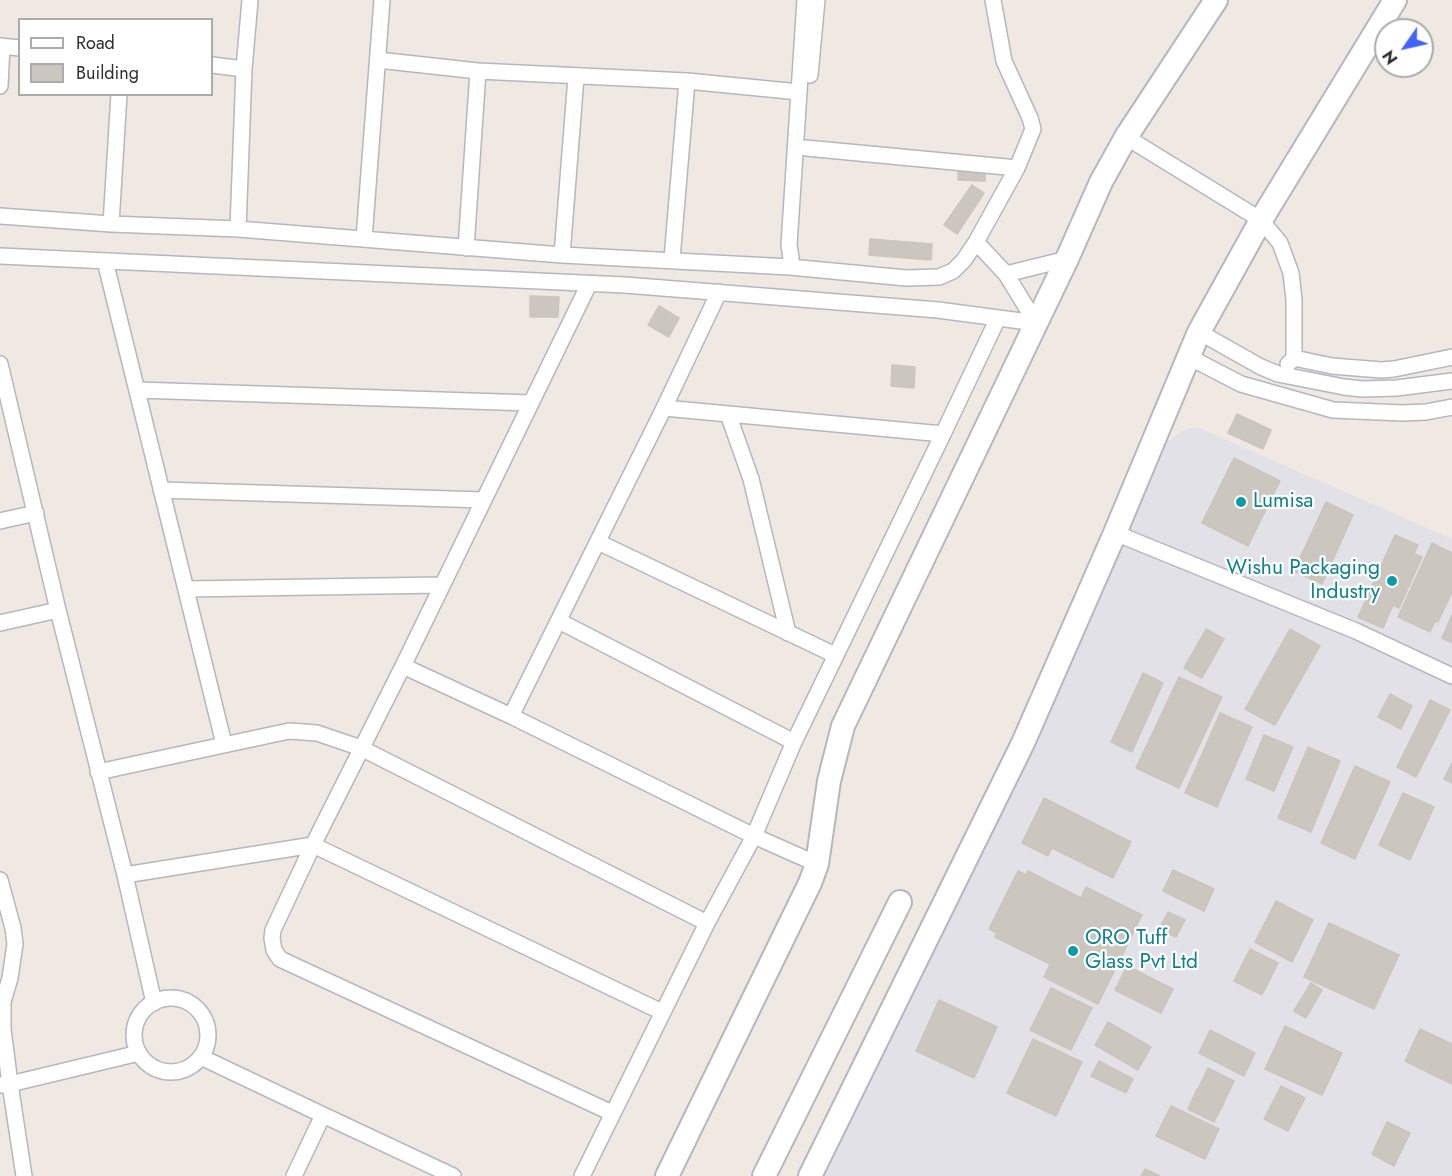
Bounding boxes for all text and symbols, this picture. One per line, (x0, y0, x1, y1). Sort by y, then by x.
legend (18, 18, 213, 96)
north arrow (1374, 18, 1434, 78)
text: Road (76, 30, 115, 56)
text: N (1377, 46, 1403, 69)
text: Building (76, 60, 139, 86)
place label: Lumisa (1253, 489, 1313, 515)
marker: Lumisa (1234, 495, 1248, 509)
place label: Wishu Packaging Industry (1226, 556, 1380, 606)
marker: Wishu Packaging Industry (1385, 574, 1399, 588)
place label: ORO Tuff Glass Pvt Ltd (1085, 926, 1198, 976)
marker: ORO Tuff Glass Pvt Ltd (1066, 944, 1080, 958)

